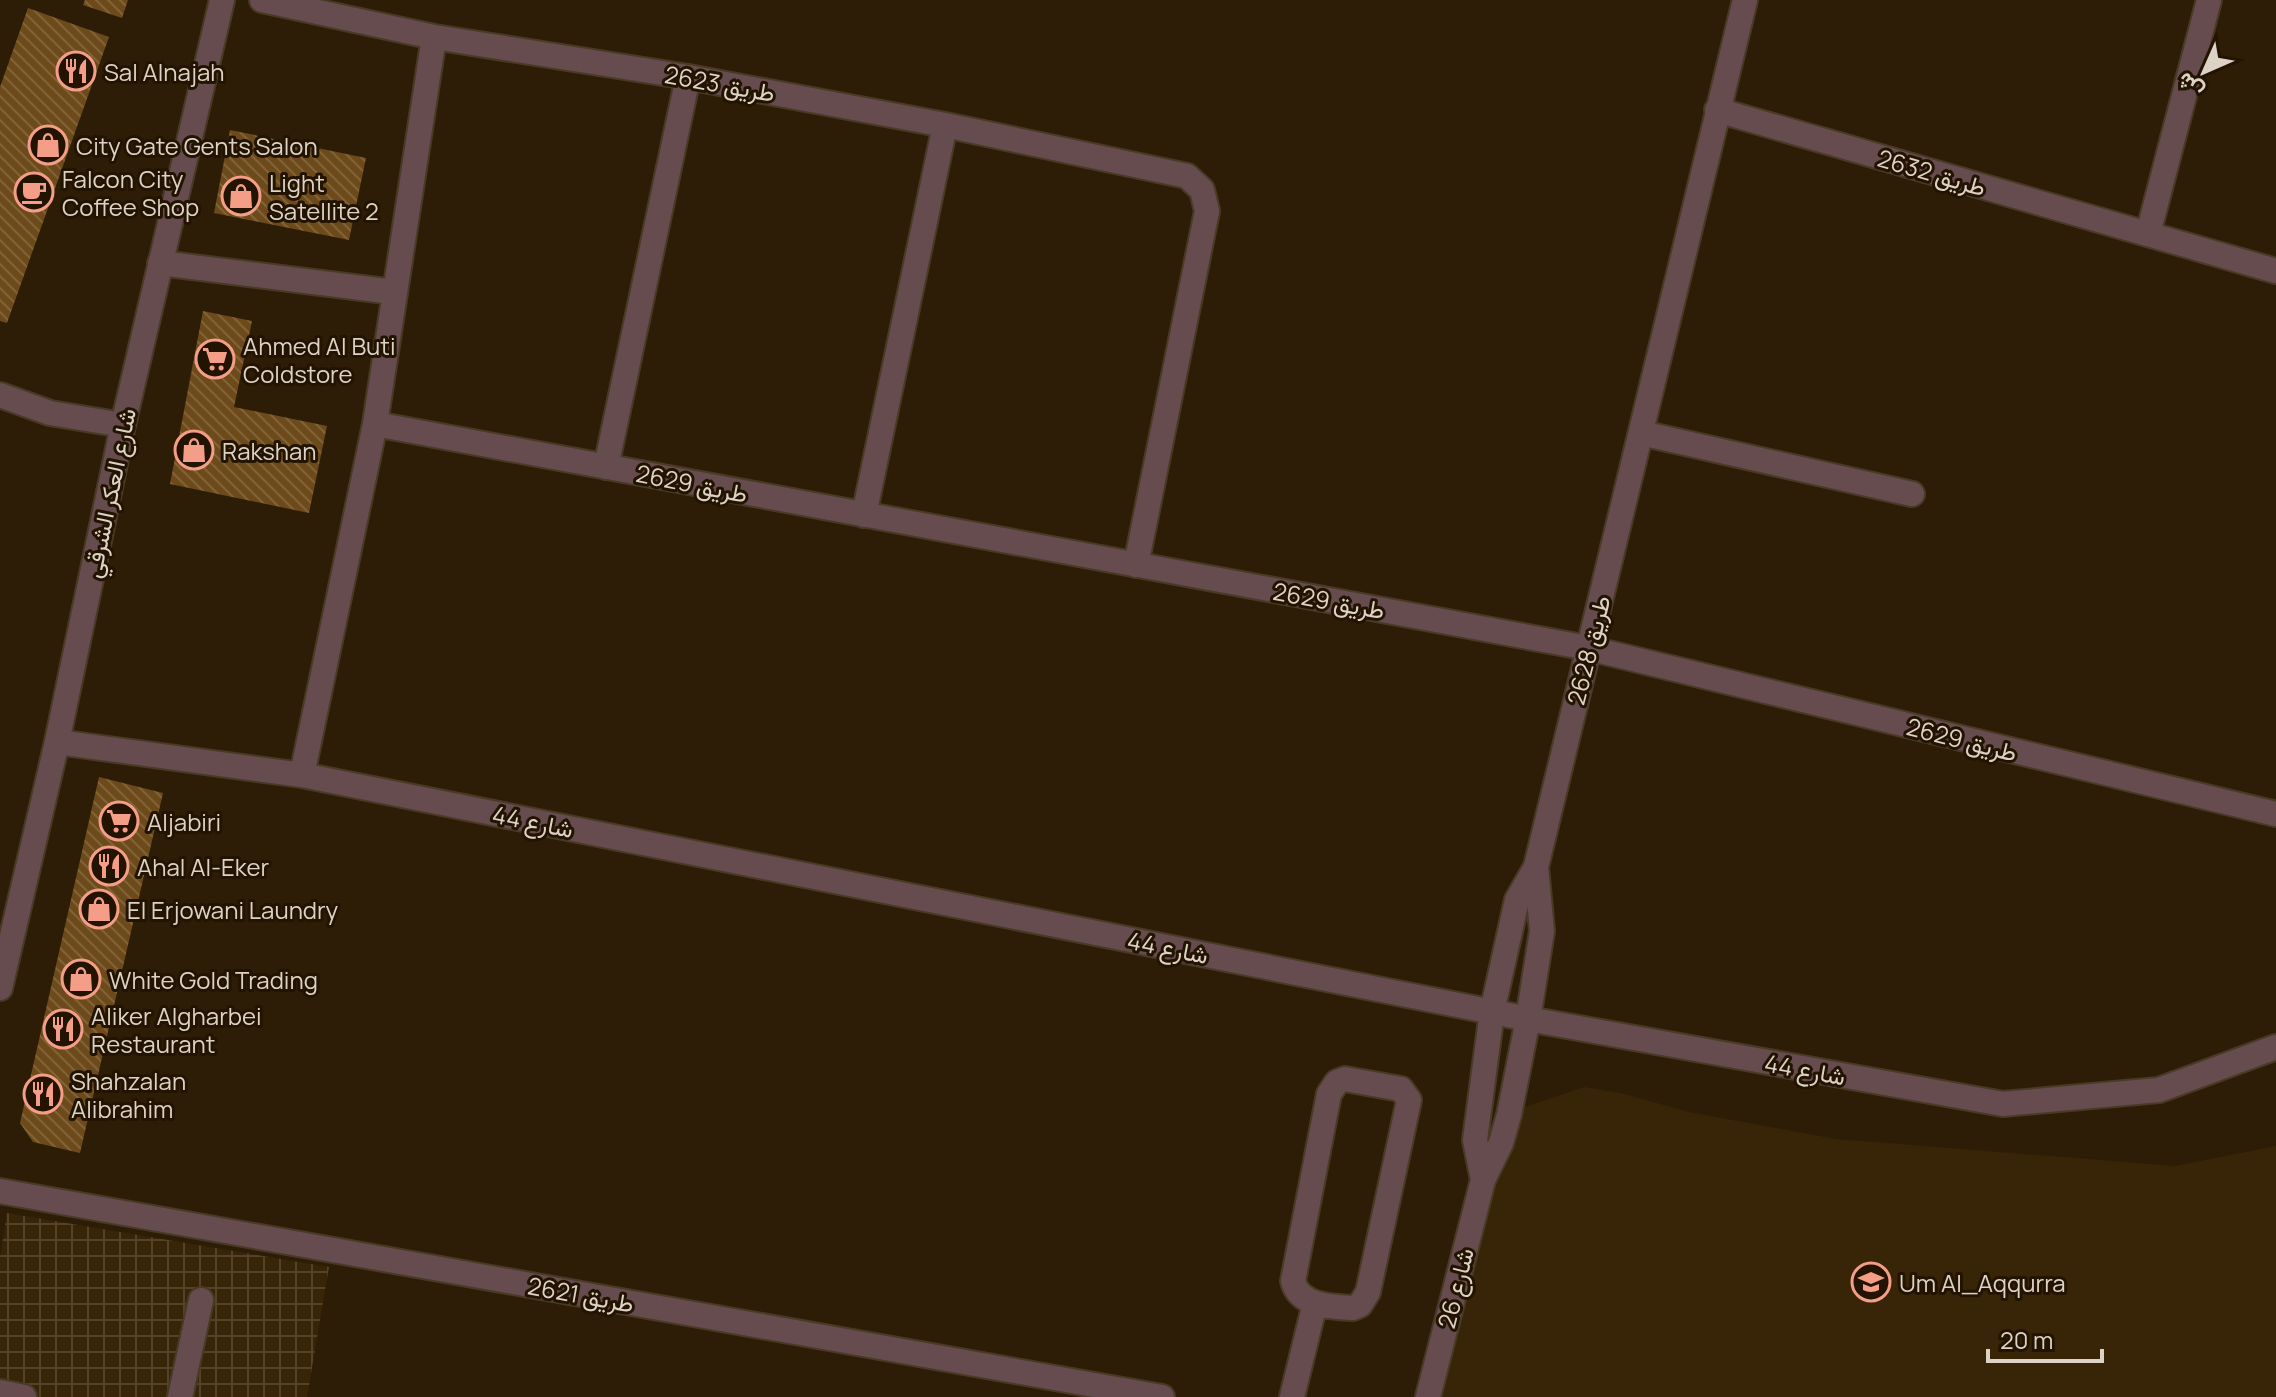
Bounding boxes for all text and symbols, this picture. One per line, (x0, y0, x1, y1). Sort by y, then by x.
north arrow (2164, 32, 2244, 112)
restaurant icon: Sal Alnajah (55, 50, 97, 92)
place label: Sal Alnajah (104, 55, 225, 88)
street label: طريق 2623 (662, 57, 778, 109)
text: ش (2170, 66, 2210, 106)
shop icon: City Gate Gents Salon (27, 124, 69, 166)
place label: City Gate Gents Salon (76, 129, 318, 162)
street label: طريق 2632 (1874, 141, 1990, 203)
place label: Falcon City Coffee Shop (62, 162, 199, 223)
place label: Light Satellite 2 (269, 166, 379, 227)
cafe icon: Falcon City Coffee Shop (13, 171, 55, 213)
shop icon: Light Satellite 2 (220, 175, 262, 217)
place label: Ahmed Al Buti Coldstore (243, 329, 396, 390)
supermarket icon: Ahmed Al Buti Coldstore (194, 338, 236, 380)
street label: شارع العكر الشرقي (75, 405, 147, 582)
shop icon: Rakshan (173, 429, 215, 471)
place label: Rakshan (222, 434, 317, 467)
street label: طريق 2629 (633, 456, 751, 510)
street label: طريق 2629 (1271, 574, 1387, 626)
street label: طريق 2628 (1558, 592, 1618, 708)
street label: طريق 2629 (1903, 709, 2021, 769)
street label: شارع 44 (490, 797, 576, 846)
supermarket icon: Aljabiri (98, 800, 140, 842)
place label: Aljabiri (147, 805, 221, 838)
restaurant icon: Ahal Al-Eker (88, 845, 130, 887)
place label: Ahal Al-Eker (137, 850, 269, 883)
shop icon: El Erjowani Laundry (78, 888, 120, 930)
place label: El Erjowani Laundry (127, 893, 339, 926)
street label: شارع 44 (1125, 923, 1211, 972)
shop icon: White Gold Trading (60, 958, 102, 1000)
place label: White Gold Trading (109, 963, 318, 996)
place label: Aliker Algharbei Restaurant (91, 999, 262, 1060)
restaurant icon: Aliker Algharbei Restaurant (42, 1008, 84, 1050)
street label: شارع 44 (1762, 1046, 1848, 1093)
place label: Shahzalan Alibrahim (71, 1064, 186, 1125)
restaurant icon: Shahzalan Alibrahim (22, 1073, 64, 1115)
street label: شارع 26 (1429, 1244, 1482, 1332)
school or university icon: Um Al_Aqqurra (1850, 1261, 1892, 1303)
place label: Um Al_Aqqurra (1899, 1266, 2066, 1299)
street label: طريق 2621 (525, 1268, 637, 1320)
scale bar (1988, 1313, 2102, 1363)
text: 20 m (2000, 1323, 2053, 1356)

